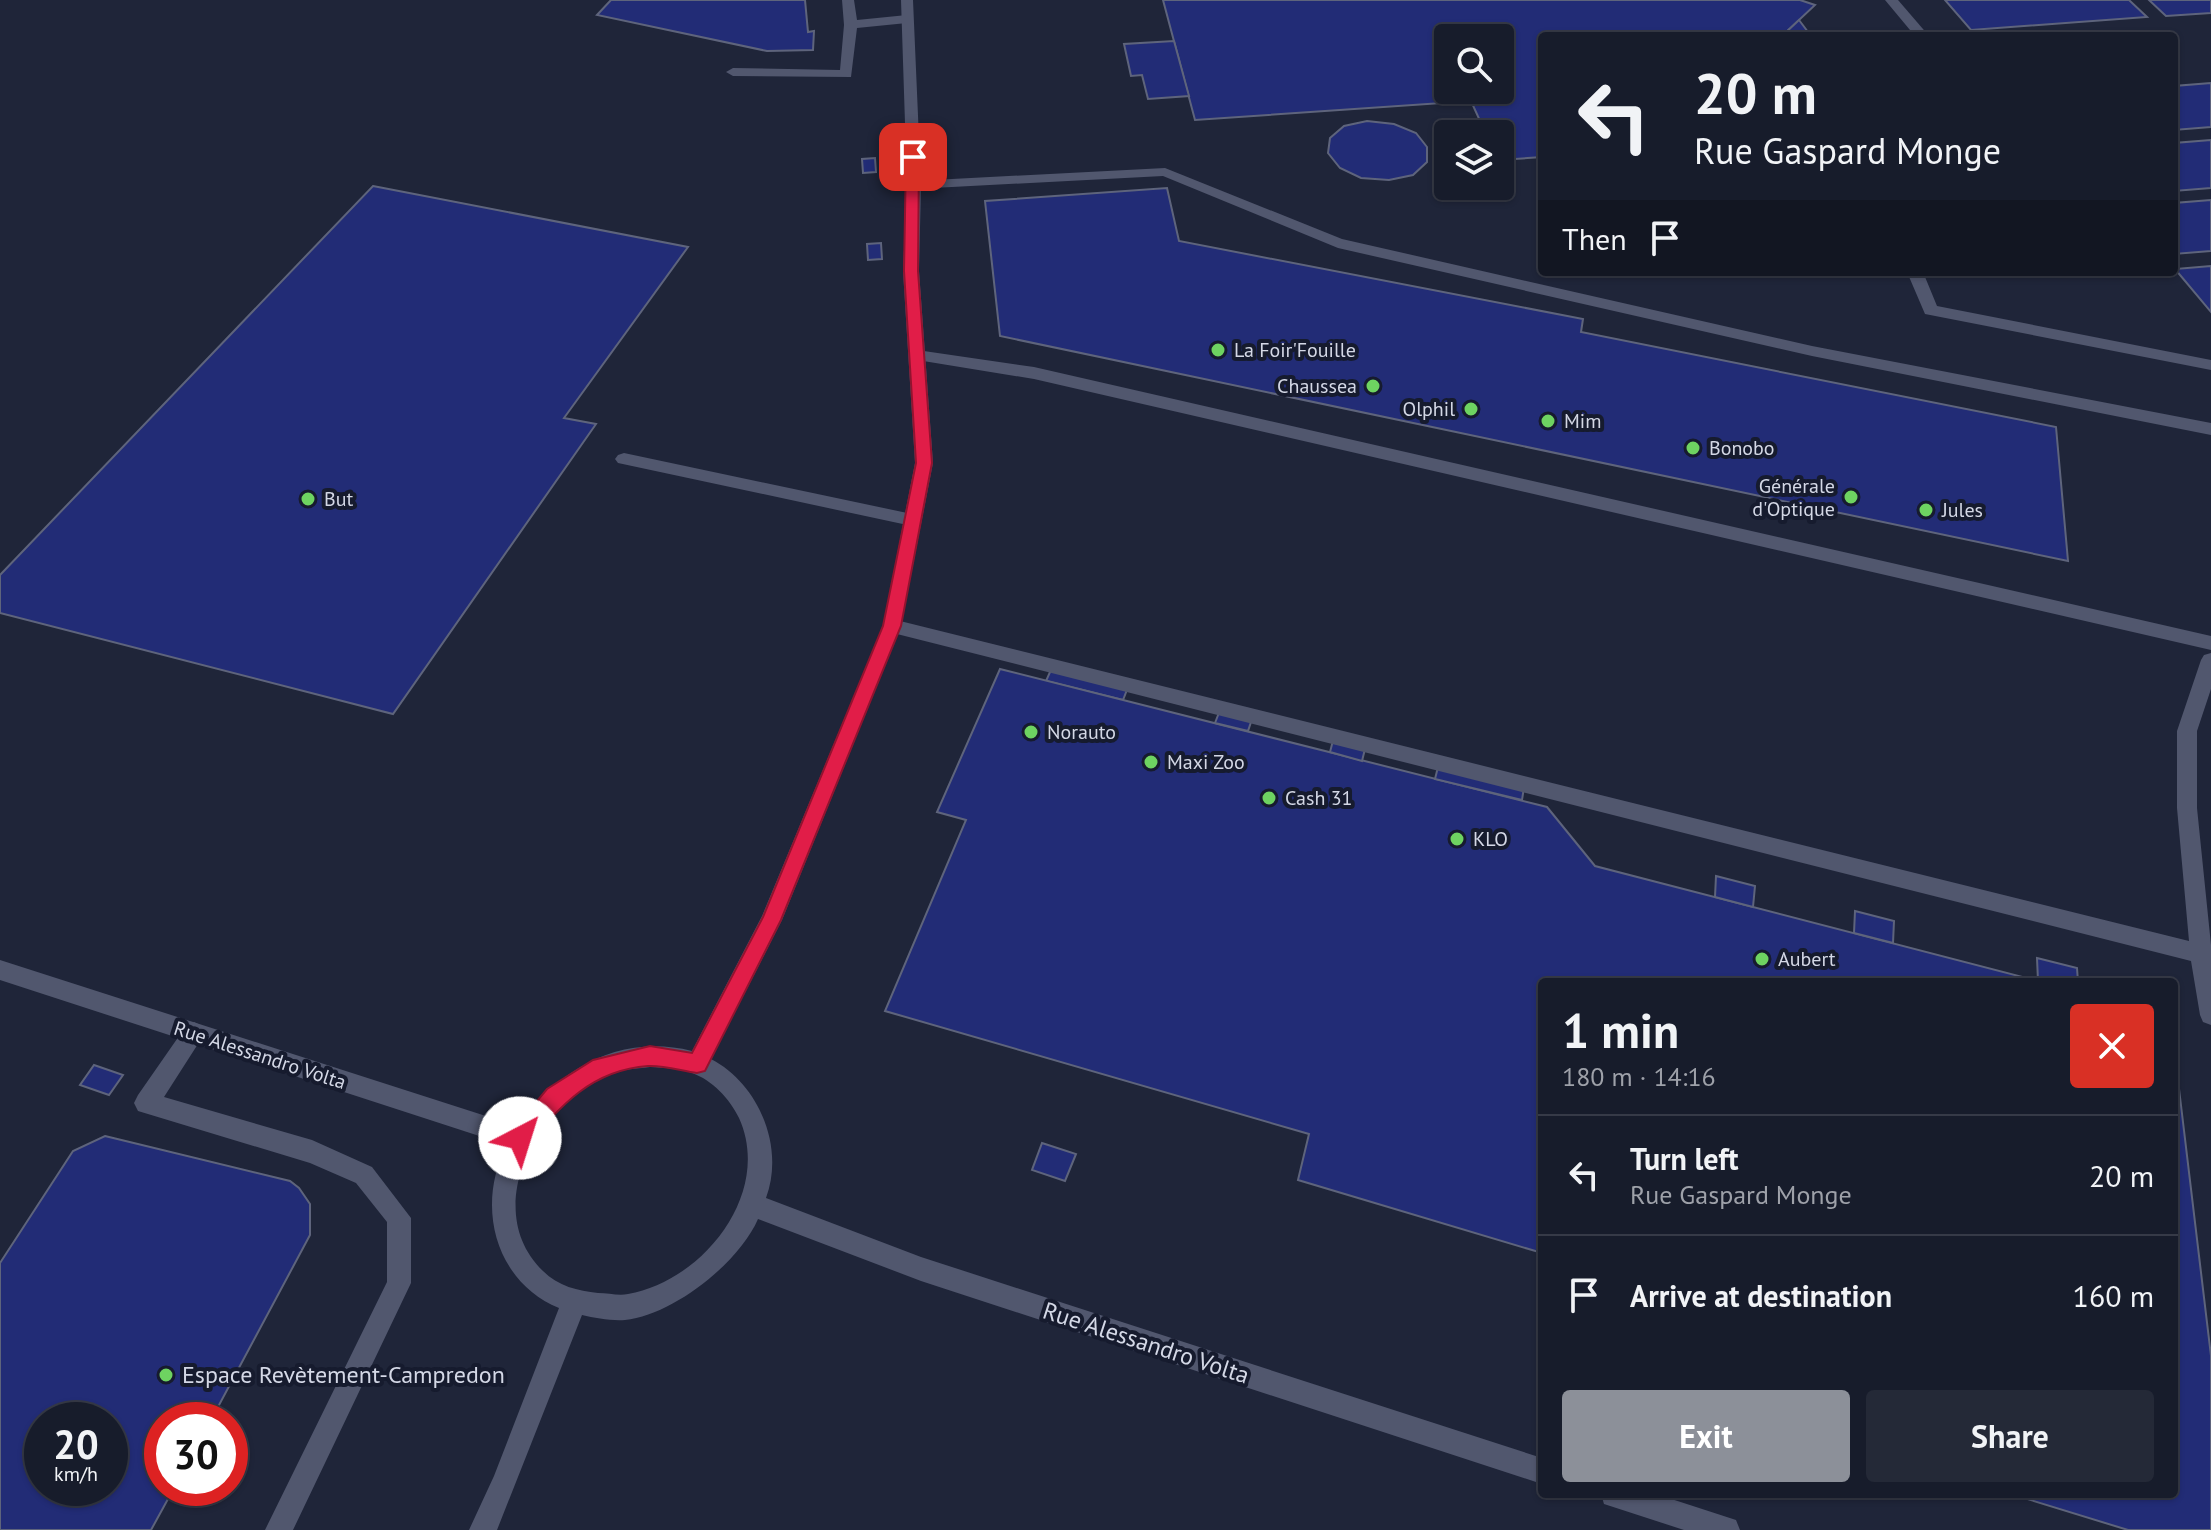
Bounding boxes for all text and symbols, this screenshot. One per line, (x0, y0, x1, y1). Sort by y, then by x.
map controls (1434, 24, 1514, 200)
button: search (1434, 24, 1514, 104)
text: 20 m (1694, 57, 1817, 129)
icon: left (1562, 64, 1666, 168)
button: layers (1434, 120, 1514, 200)
pin (879, 123, 947, 191)
text: Rue Gaspard Monge (1694, 127, 2001, 174)
icon: arrive (891, 135, 935, 179)
icon: arrive (1643, 216, 1687, 260)
text: Then (1562, 219, 1627, 258)
place label: La Foir'Fouille (1234, 337, 1356, 363)
marker: La Foir'Fouille (1209, 341, 1227, 359)
place label: Chaussea (1277, 373, 1357, 399)
marker: Chaussea (1364, 377, 1382, 395)
place label: Olphil (1403, 396, 1455, 422)
marker: Olphil (1462, 400, 1480, 418)
place label: Mim (1564, 408, 1601, 434)
marker: Mim (1539, 412, 1557, 430)
place label: Bonobo (1709, 435, 1775, 461)
marker: Bonobo (1684, 439, 1702, 457)
place label: Générale d'Optique (1752, 473, 1835, 522)
place label: But (324, 486, 353, 512)
marker: Générale d'Optique (1842, 488, 1860, 506)
marker: But (299, 490, 317, 508)
place label: Jules (1941, 497, 1983, 523)
marker: Jules (1917, 501, 1935, 519)
place label: Norauto (1047, 719, 1116, 745)
marker: Norauto (1022, 723, 1040, 741)
place label: Maxi Zoo (1167, 749, 1245, 775)
marker: Maxi Zoo (1142, 753, 1160, 771)
place label: Cash 31 (1285, 785, 1353, 811)
marker: Cash 31 (1260, 789, 1278, 807)
place label: KLO (1473, 826, 1508, 852)
marker: KLO (1448, 830, 1466, 848)
place label: Aubert (1778, 946, 1836, 972)
marker: Aubert (1753, 950, 1771, 968)
text: 1 min (1562, 999, 1679, 1061)
button: close (2070, 1004, 2154, 1088)
street label: Rue Alessandro Volta (171, 1015, 349, 1095)
text: 180 m · 14:16 (1562, 1060, 1716, 1093)
position arrow (478, 1096, 562, 1180)
text: Turn left (1630, 1139, 1738, 1178)
icon: left (1562, 1153, 1606, 1197)
text: 20 m (2089, 1156, 2154, 1195)
text: Rue Gaspard Monge (1630, 1178, 1852, 1211)
icon: arrive (1562, 1273, 1606, 1317)
text: Arrive at destination (1630, 1276, 1892, 1315)
text: 160 m (2073, 1276, 2154, 1315)
street label: Rue Alessandro Volta (1039, 1295, 1253, 1390)
place label: Espace Revètement-Campredon (182, 1359, 505, 1390)
marker: Espace Revètement-Campredon (157, 1366, 175, 1384)
button: Exit (1562, 1390, 1850, 1482)
button: Share (1866, 1390, 2154, 1482)
speed limit sign: 30 (144, 1402, 248, 1506)
text: 20 (53, 1418, 99, 1470)
text: km/h (54, 1461, 98, 1487)

